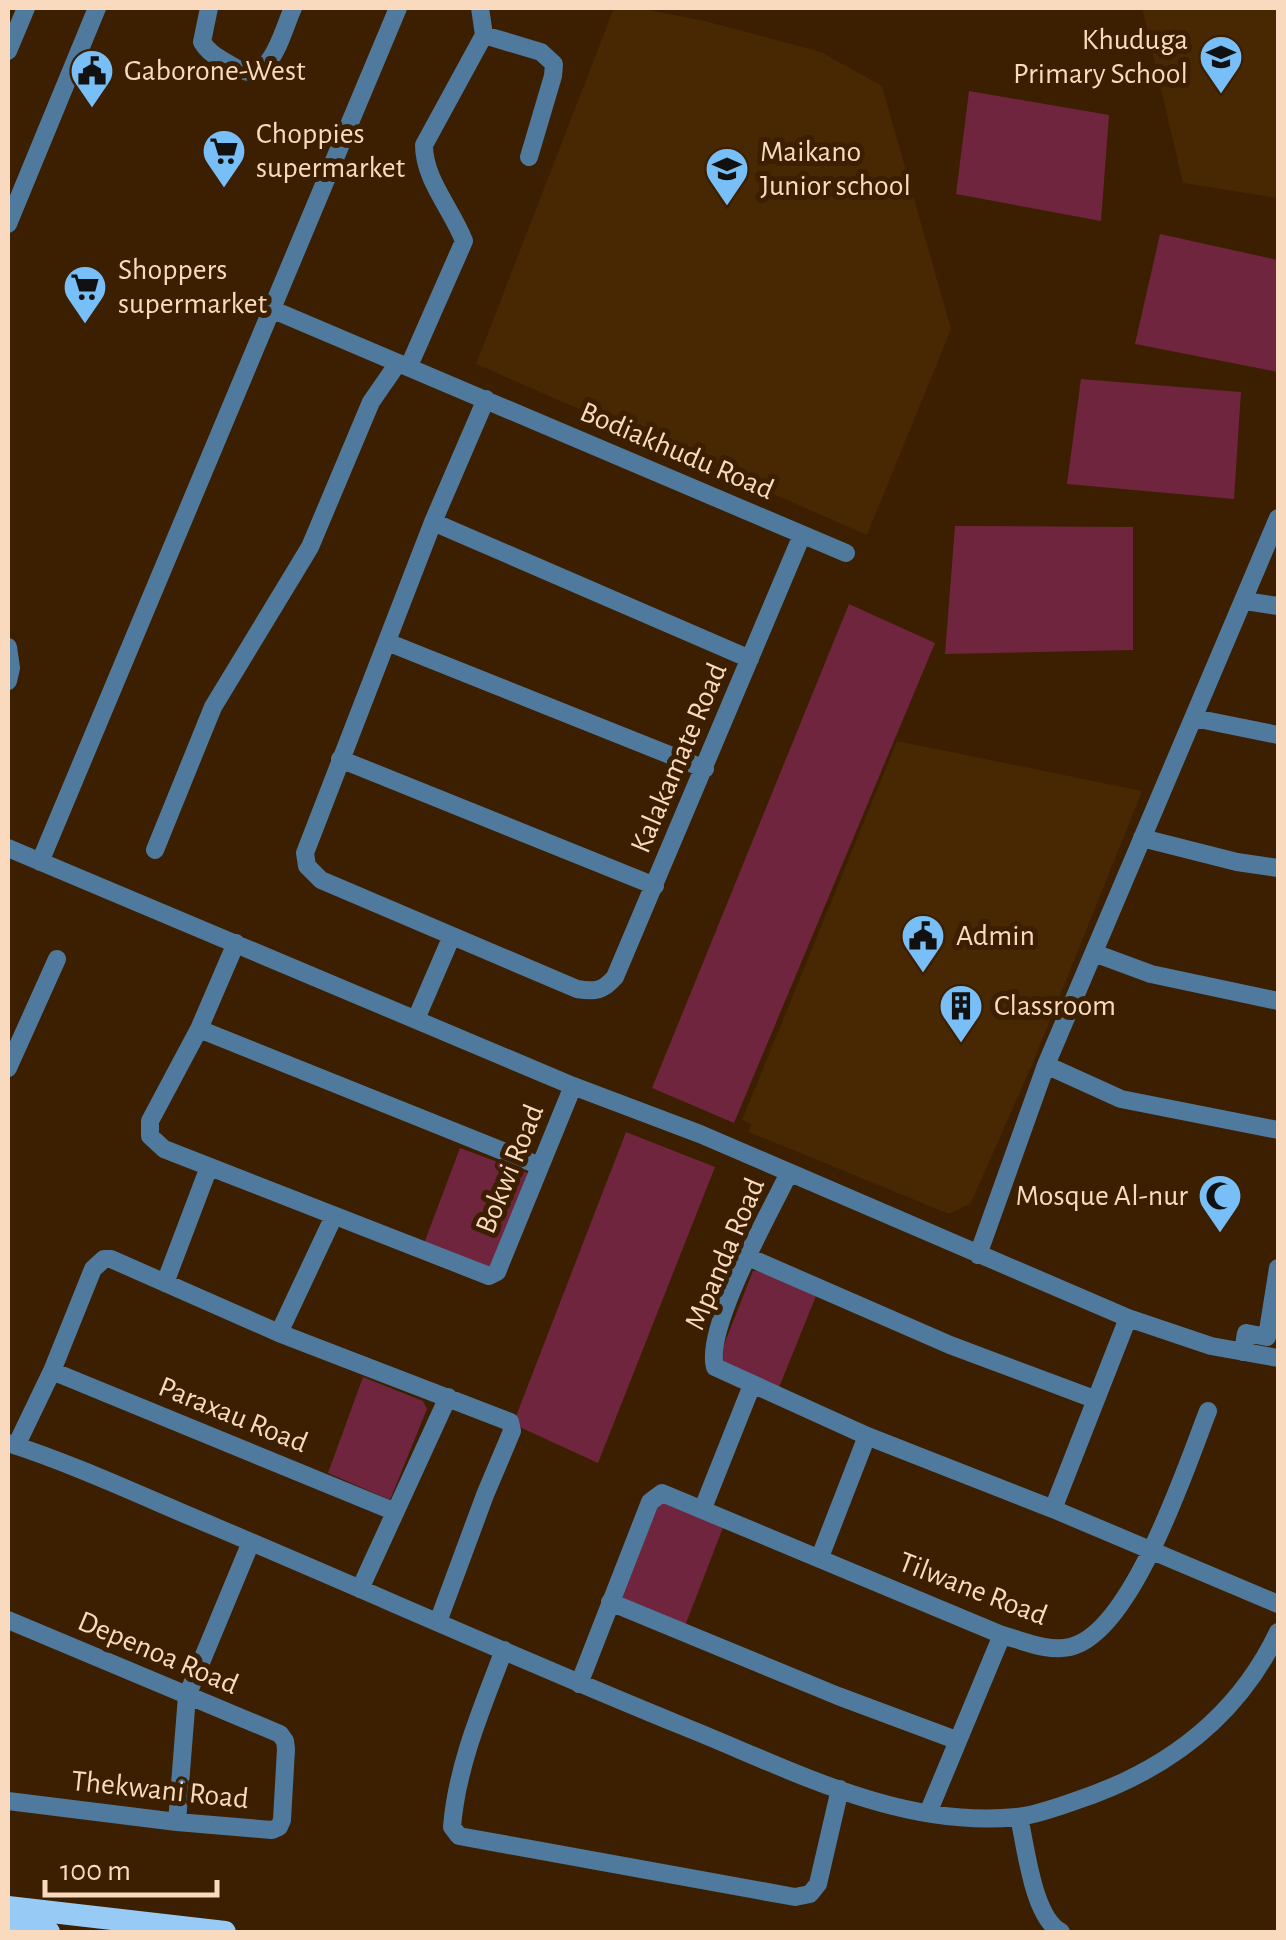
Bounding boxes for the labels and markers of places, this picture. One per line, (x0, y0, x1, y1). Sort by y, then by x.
place label: Khuduga Primary School (1013, 25, 1188, 89)
school or university icon: Khuduga Primary School (1198, 34, 1244, 95)
public building icon: Gaborone-West (69, 48, 115, 109)
place label: Gaborone-West (124, 56, 306, 86)
place label: Choppies supermarket (256, 119, 405, 183)
supermarket icon: Choppies supermarket (201, 128, 247, 189)
place label: Maikano Junior school (760, 137, 911, 201)
school or university icon: Maikano Junior school (704, 146, 750, 207)
place label: Shoppers supermarket (118, 255, 267, 319)
supermarket icon: Shoppers supermarket (62, 264, 108, 325)
public building icon: Admin (900, 913, 946, 974)
place label: Admin (956, 921, 1035, 951)
building icon: Classroom (938, 983, 984, 1044)
place label: Classroom (994, 991, 1116, 1021)
mosque icon: Mosque Al-nur (1197, 1173, 1243, 1234)
place label: Mosque Al-nur (1016, 1181, 1188, 1211)

